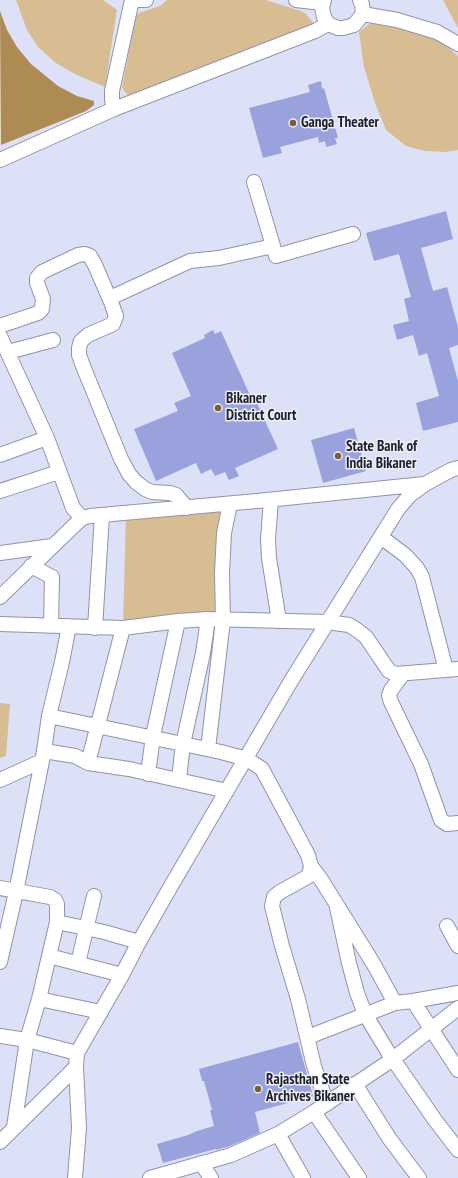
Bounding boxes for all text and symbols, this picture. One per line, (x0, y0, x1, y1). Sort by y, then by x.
place label: Ganga Theater (301, 114, 379, 132)
marker: Ganga Theater (288, 118, 298, 128)
place label: Bikaner District Court (226, 390, 296, 425)
marker: Bikaner District Court (213, 403, 223, 413)
place label: State Bank of India Bikaner (346, 438, 417, 473)
marker: State Bank of India Bikaner (333, 451, 343, 461)
place label: Rajasthan State Archives Bikaner (266, 1071, 355, 1106)
marker: Rajasthan State Archives Bikaner (253, 1084, 263, 1094)

